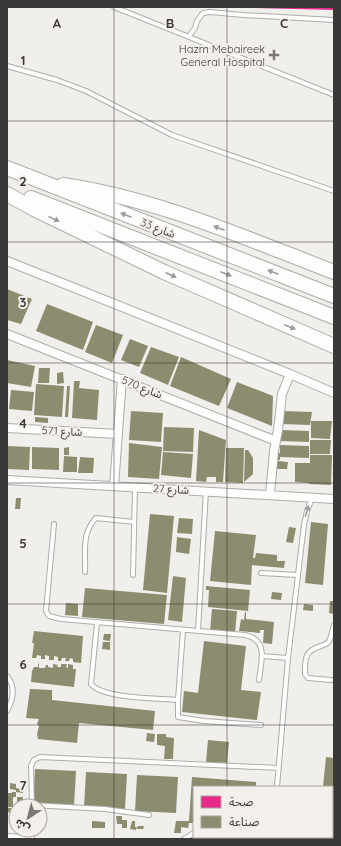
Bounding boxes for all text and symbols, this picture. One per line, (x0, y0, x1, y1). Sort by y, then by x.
text: A (53, 15, 62, 31)
text: B (166, 15, 174, 31)
text: C (280, 15, 288, 31)
place label: Hazm Mebaireek General Hospital (179, 42, 265, 69)
marker: Hazm Mebaireek General Hospital (268, 49, 280, 61)
text: 1 (20, 52, 26, 68)
text: 2 (19, 173, 27, 189)
one-way arrow (120, 212, 132, 218)
street label: شارع 33 (138, 215, 178, 242)
one-way arrow (48, 216, 59, 222)
one-way arrow (213, 225, 225, 231)
one-way arrow (267, 269, 279, 275)
one-way arrow (165, 272, 176, 278)
one-way arrow (220, 272, 232, 278)
text: 3 (20, 294, 27, 310)
one-way arrow (284, 323, 296, 330)
street label: شارع 570 (119, 373, 165, 403)
text: 4 (19, 415, 27, 431)
street label: شارع 571 (41, 423, 83, 440)
street label: شارع 27 (153, 481, 190, 498)
one-way arrow (304, 505, 310, 517)
text: 5 (19, 535, 27, 551)
text: 6 (19, 656, 27, 672)
text: 7 (19, 777, 27, 793)
legend (193, 786, 333, 838)
text: صحة (229, 794, 253, 809)
north arrow (8, 798, 48, 838)
text: صناعة (229, 814, 259, 829)
text: ش (12, 816, 32, 836)

